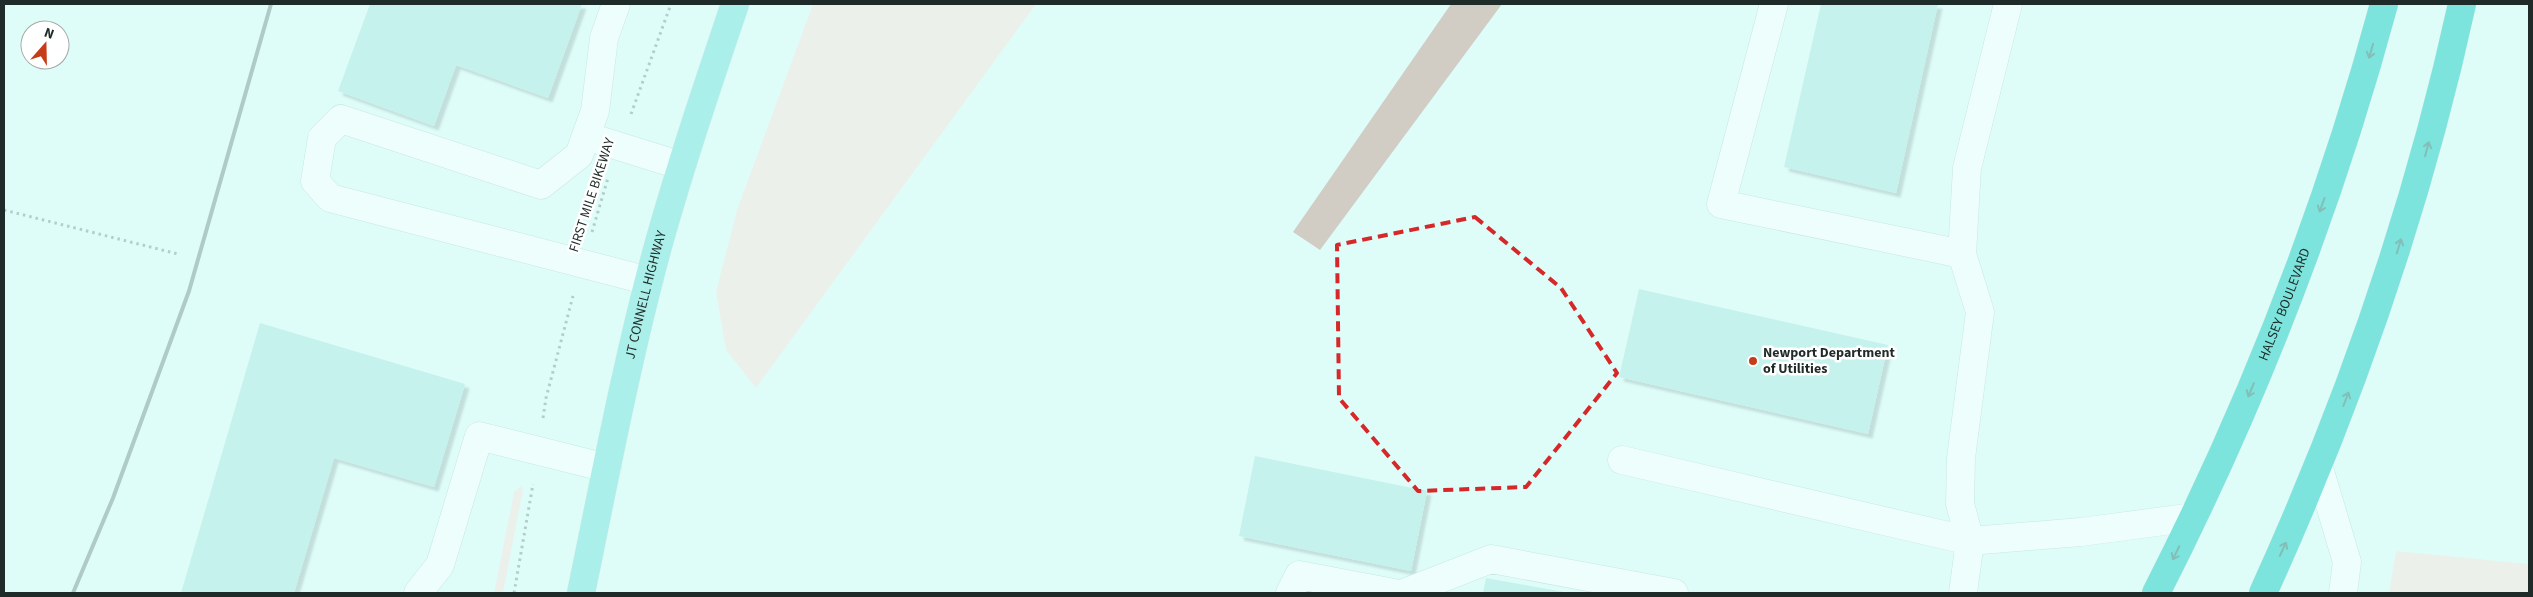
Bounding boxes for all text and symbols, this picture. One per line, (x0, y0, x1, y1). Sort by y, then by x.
north arrow (20, 20, 70, 70)
text: N (41, 23, 57, 45)
one-way arrow (2366, 42, 2376, 58)
street label: FIRST MILE BIKEWAY (564, 135, 620, 255)
one-way arrow (2423, 142, 2432, 158)
one-way arrow (2317, 197, 2326, 213)
street label: JT CONNELL HIGHWAY (620, 228, 672, 361)
one-way arrow (2395, 238, 2405, 254)
street label: HALSEY BOULEVARD (2254, 245, 2316, 364)
place label: Newport Department of Utilities (1763, 343, 1895, 379)
marker: Newport Department of Utilities (1747, 355, 1759, 367)
one-way arrow (2246, 382, 2256, 397)
one-way arrow (2342, 392, 2351, 407)
one-way arrow (2279, 542, 2288, 557)
one-way arrow (2171, 545, 2180, 560)

